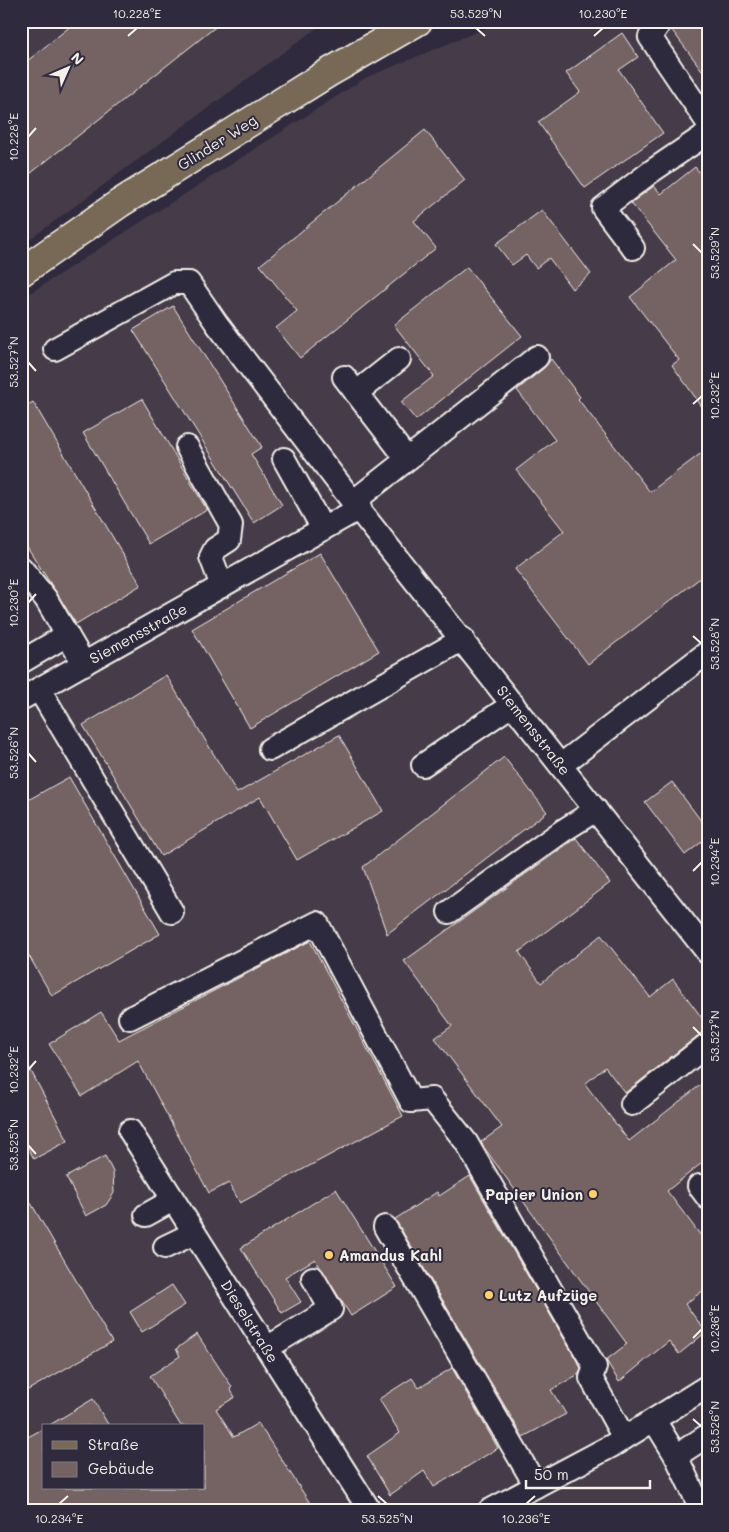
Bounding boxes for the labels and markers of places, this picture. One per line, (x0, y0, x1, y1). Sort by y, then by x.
place label: Papier Union (485, 1184, 583, 1204)
marker: Papier Union (587, 1188, 599, 1200)
place label: Amandus Kahl (339, 1245, 442, 1265)
marker: Amandus Kahl (323, 1249, 335, 1261)
place label: Lutz Aufzüge (499, 1285, 597, 1305)
marker: Lutz Aufzüge (483, 1289, 495, 1301)

